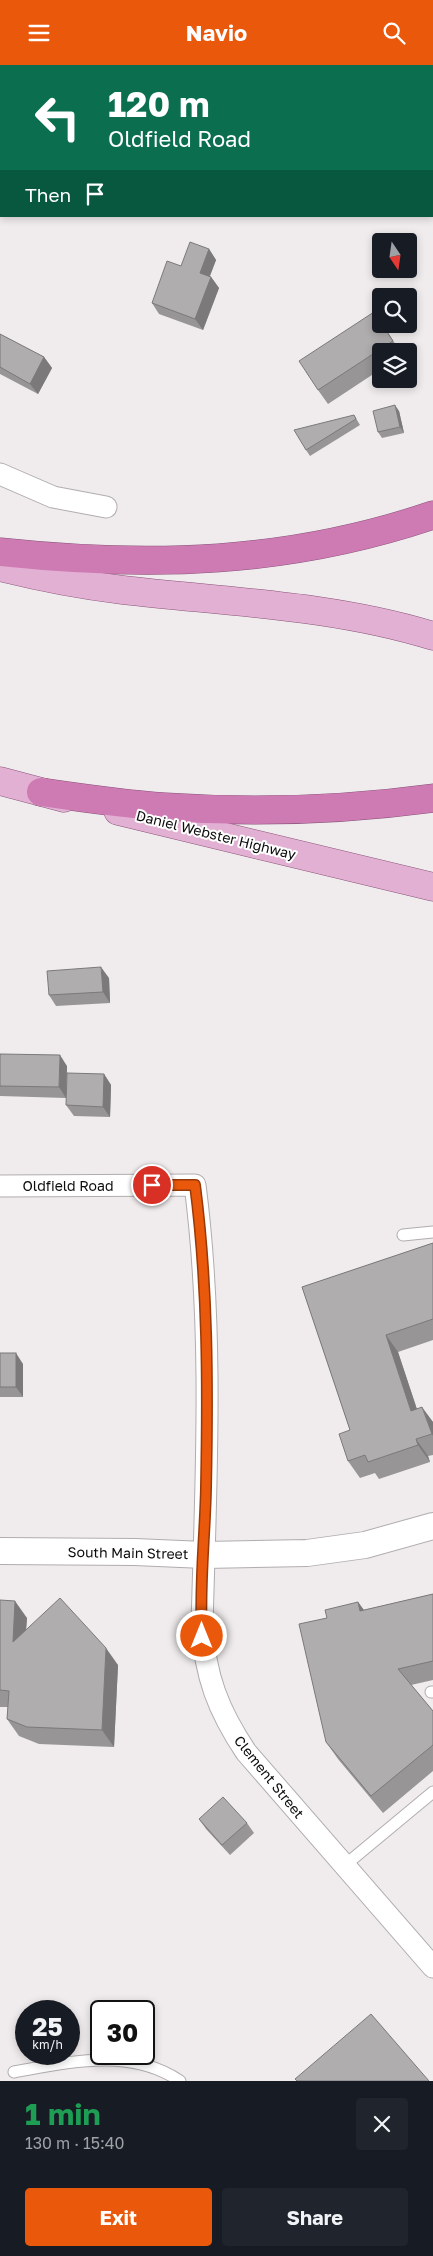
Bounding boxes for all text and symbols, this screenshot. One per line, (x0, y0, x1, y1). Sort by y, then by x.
icon: menu (25, 19, 53, 47)
text: Navio (186, 19, 247, 46)
icon: search (380, 19, 408, 47)
text: 120 m (108, 83, 210, 125)
icon: left (25, 85, 90, 150)
text: Oldfield Road (108, 125, 251, 152)
icon: arrive (81, 180, 109, 208)
text: Then (25, 183, 71, 206)
north arrow (372, 233, 418, 277)
map controls (372, 233, 417, 388)
button: search (372, 288, 417, 333)
button: layers (372, 343, 417, 388)
street label: Daniel Webster Highway (135, 806, 298, 863)
pin (131, 1164, 173, 1206)
icon: arrive (138, 1171, 166, 1199)
street label: Oldfield Road (22, 1177, 114, 1194)
street label: South Main Street (67, 1543, 189, 1562)
position arrow (175, 1609, 227, 1661)
street label: Clement Street (231, 1732, 308, 1821)
speed limit sign: 30 (90, 2000, 155, 2065)
text: 25 (32, 2011, 63, 2042)
text: km/h (32, 2037, 63, 2052)
text: 1 min (25, 2096, 101, 2132)
button: close (356, 2098, 408, 2150)
text: 130 m · 15:40 (25, 2133, 125, 2153)
button: Exit (25, 2188, 212, 2246)
button: Share (222, 2188, 408, 2246)

